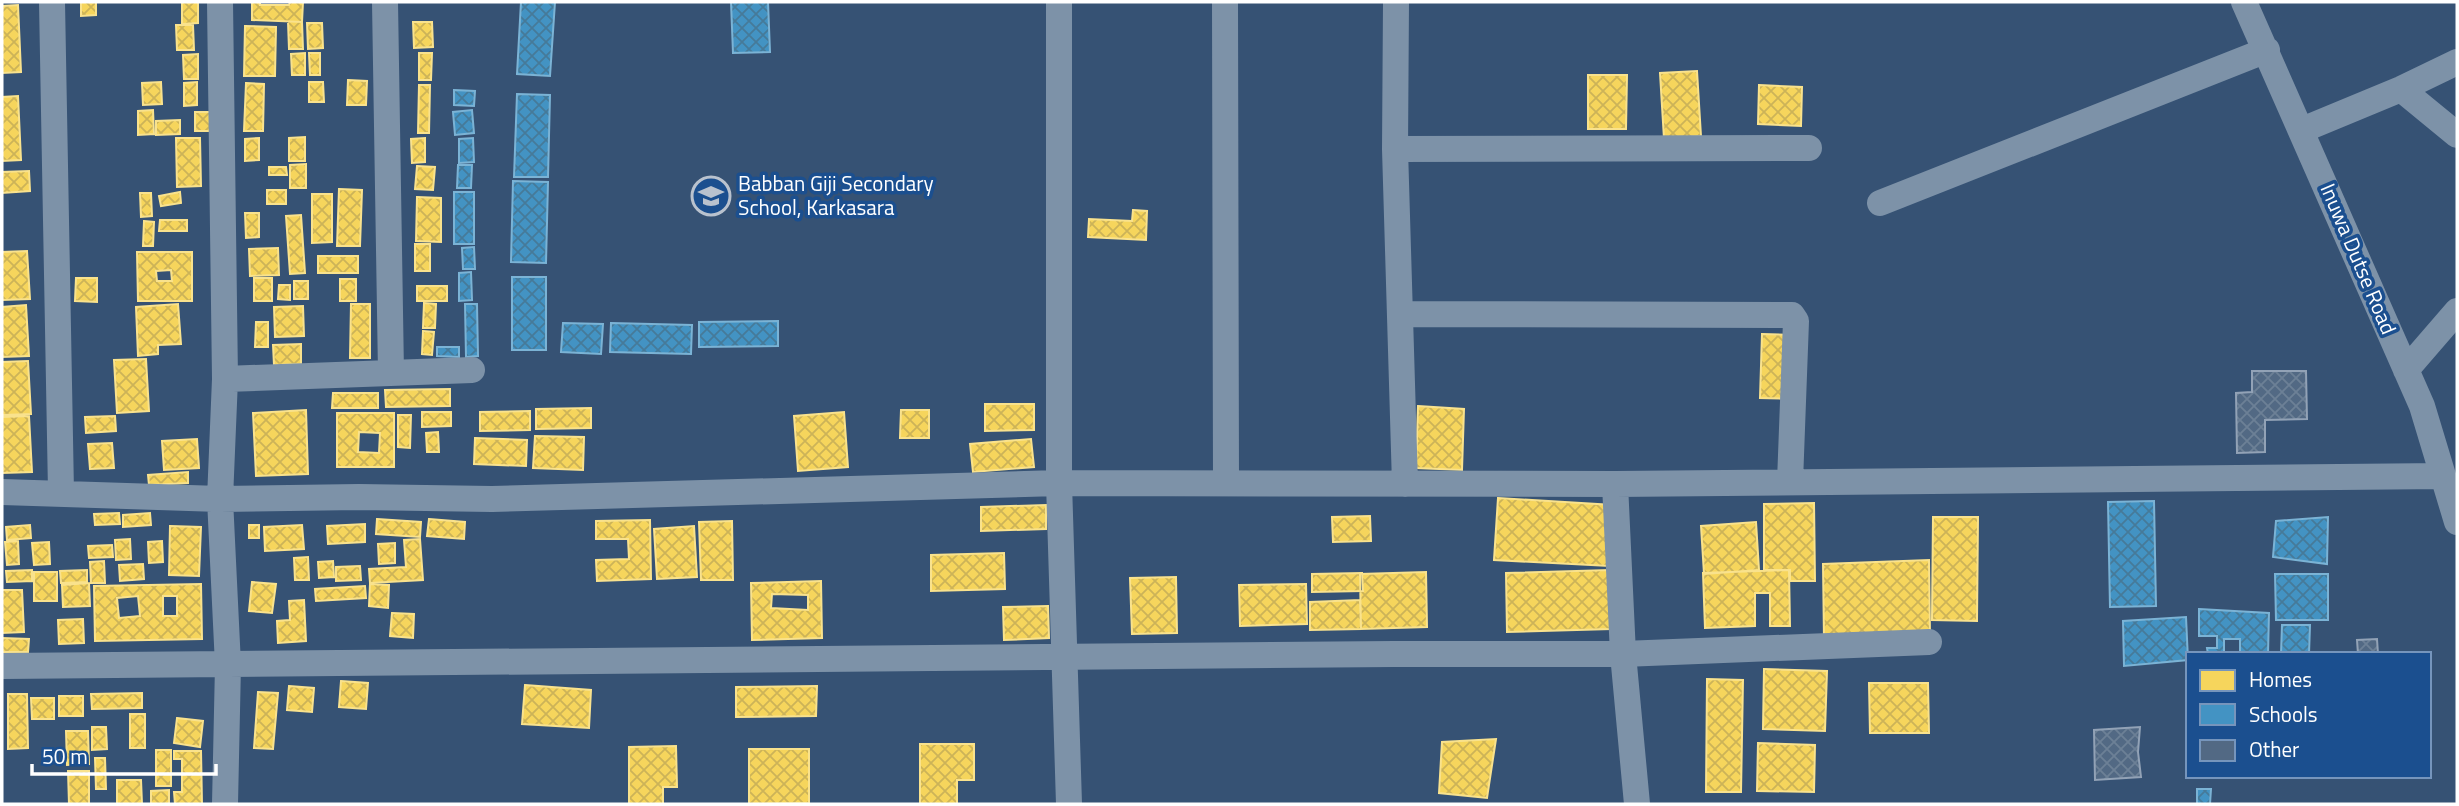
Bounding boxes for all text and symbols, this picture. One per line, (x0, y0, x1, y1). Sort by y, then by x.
place label: Babban Giji Secondary School, Karkasara (738, 167, 934, 223)
school or university icon: Babban Giji Secondary School, Karkasara (690, 175, 732, 217)
street label: Inuwa Dutse Road (2313, 178, 2405, 339)
legend (2186, 652, 2431, 778)
text: Homes (2249, 663, 2312, 695)
text: Schools (2249, 698, 2318, 730)
scale bar (32, 732, 215, 776)
text: Other (2249, 733, 2299, 765)
text: 50 m (42, 740, 88, 772)

